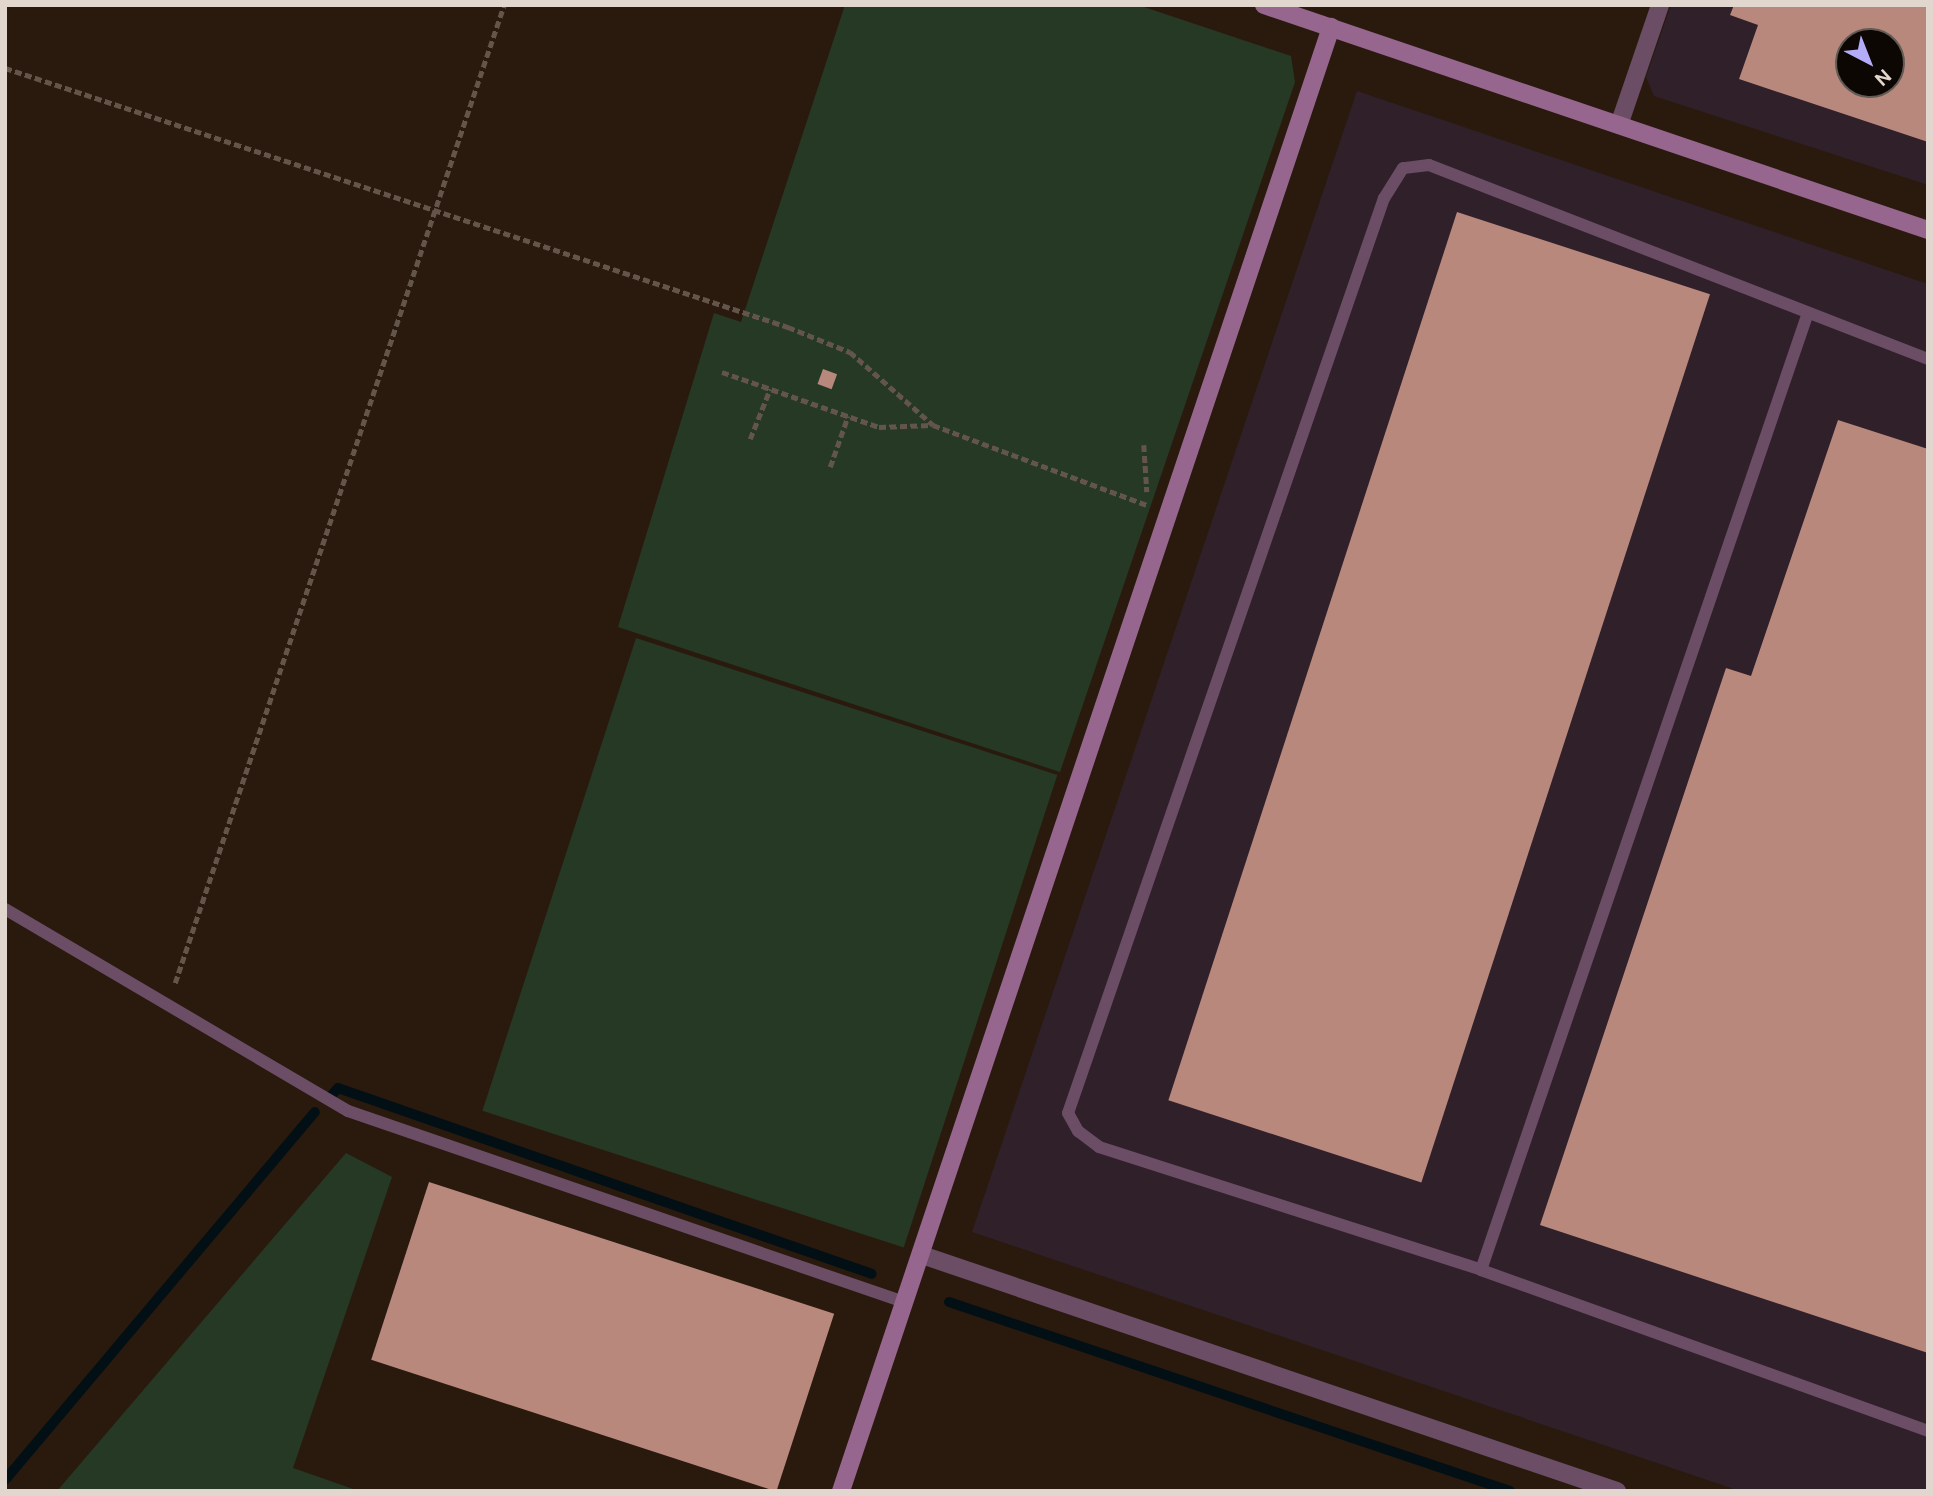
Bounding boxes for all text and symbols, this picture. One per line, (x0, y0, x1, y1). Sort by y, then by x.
north arrow (1835, 28, 1905, 98)
text: N (1870, 64, 1897, 91)

